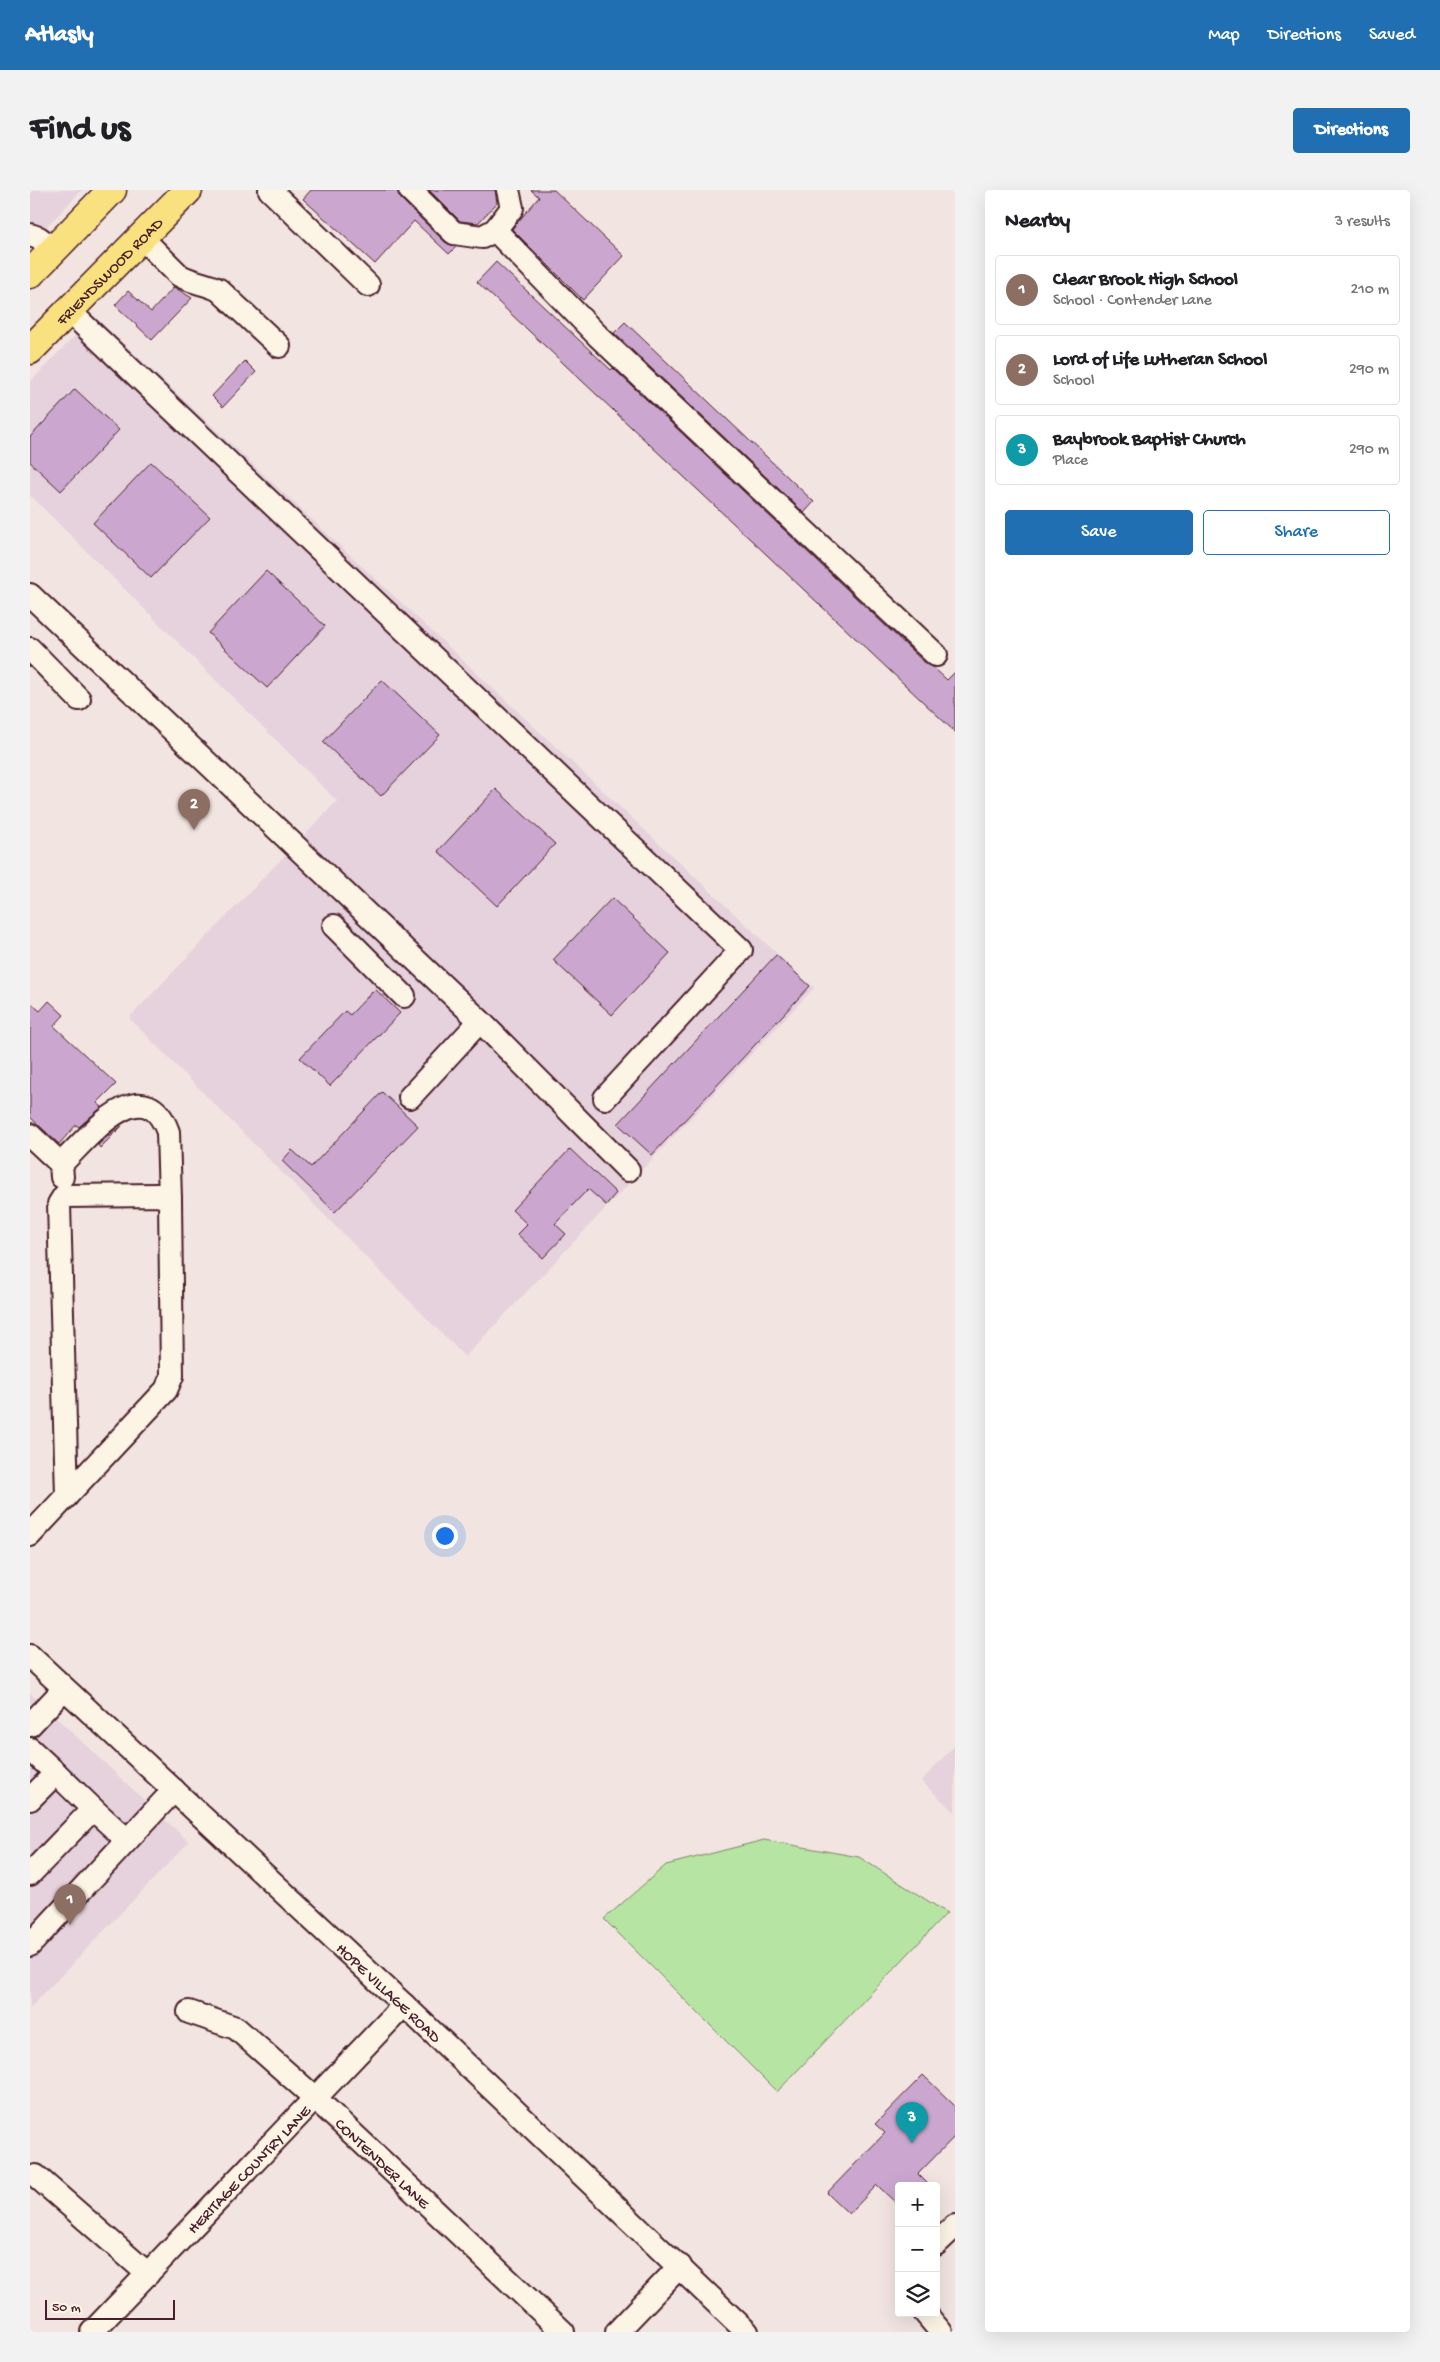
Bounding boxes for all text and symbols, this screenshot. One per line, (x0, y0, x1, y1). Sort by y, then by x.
text: Atlasly (25, 21, 94, 50)
text: Map (1208, 25, 1240, 46)
text: Directions (1268, 25, 1341, 46)
text: Saved (1369, 25, 1415, 46)
button: Directions (1293, 108, 1410, 153)
text: Find us (30, 110, 130, 151)
text: Nearby (1005, 210, 1070, 235)
text: 3 results (1335, 213, 1390, 232)
street label: FRIENDSWOOD ROAD (53, 215, 169, 331)
text: Clear Brook High School (1053, 269, 1238, 292)
text: 1 (1019, 281, 1025, 300)
text: 210 m (1350, 281, 1389, 300)
text: School · Contender Lane (1053, 292, 1212, 311)
text: Lord of Life Lutheran School (1053, 349, 1267, 372)
text: 2 (1018, 361, 1026, 380)
text: 290 m (1349, 361, 1389, 380)
text: School (1053, 372, 1095, 391)
text: Baybrook Baptist Church (1053, 429, 1246, 452)
text: 3 (1018, 441, 1026, 460)
text: 290 m (1349, 441, 1389, 460)
text: Place (1053, 452, 1088, 471)
button: Save (1005, 510, 1193, 555)
button: Share (1203, 510, 1390, 555)
pin: 2 (178, 789, 210, 830)
your location (432, 1523, 458, 1549)
pin: 1 (54, 1884, 86, 1925)
street label: HOPE VILLAGE ROAD (331, 1941, 444, 2049)
street label: HERITAGE COUNTRY LANE (185, 2102, 317, 2239)
pin: 3 (896, 2102, 928, 2143)
street label: CONTENDER LANE (329, 2116, 433, 2215)
map controls (895, 2182, 940, 2317)
button: + (895, 2182, 940, 2227)
button: − (895, 2227, 940, 2272)
button: layers (895, 2272, 940, 2317)
scale bar (45, 2297, 175, 2320)
text: 50 m (52, 2300, 81, 2317)

